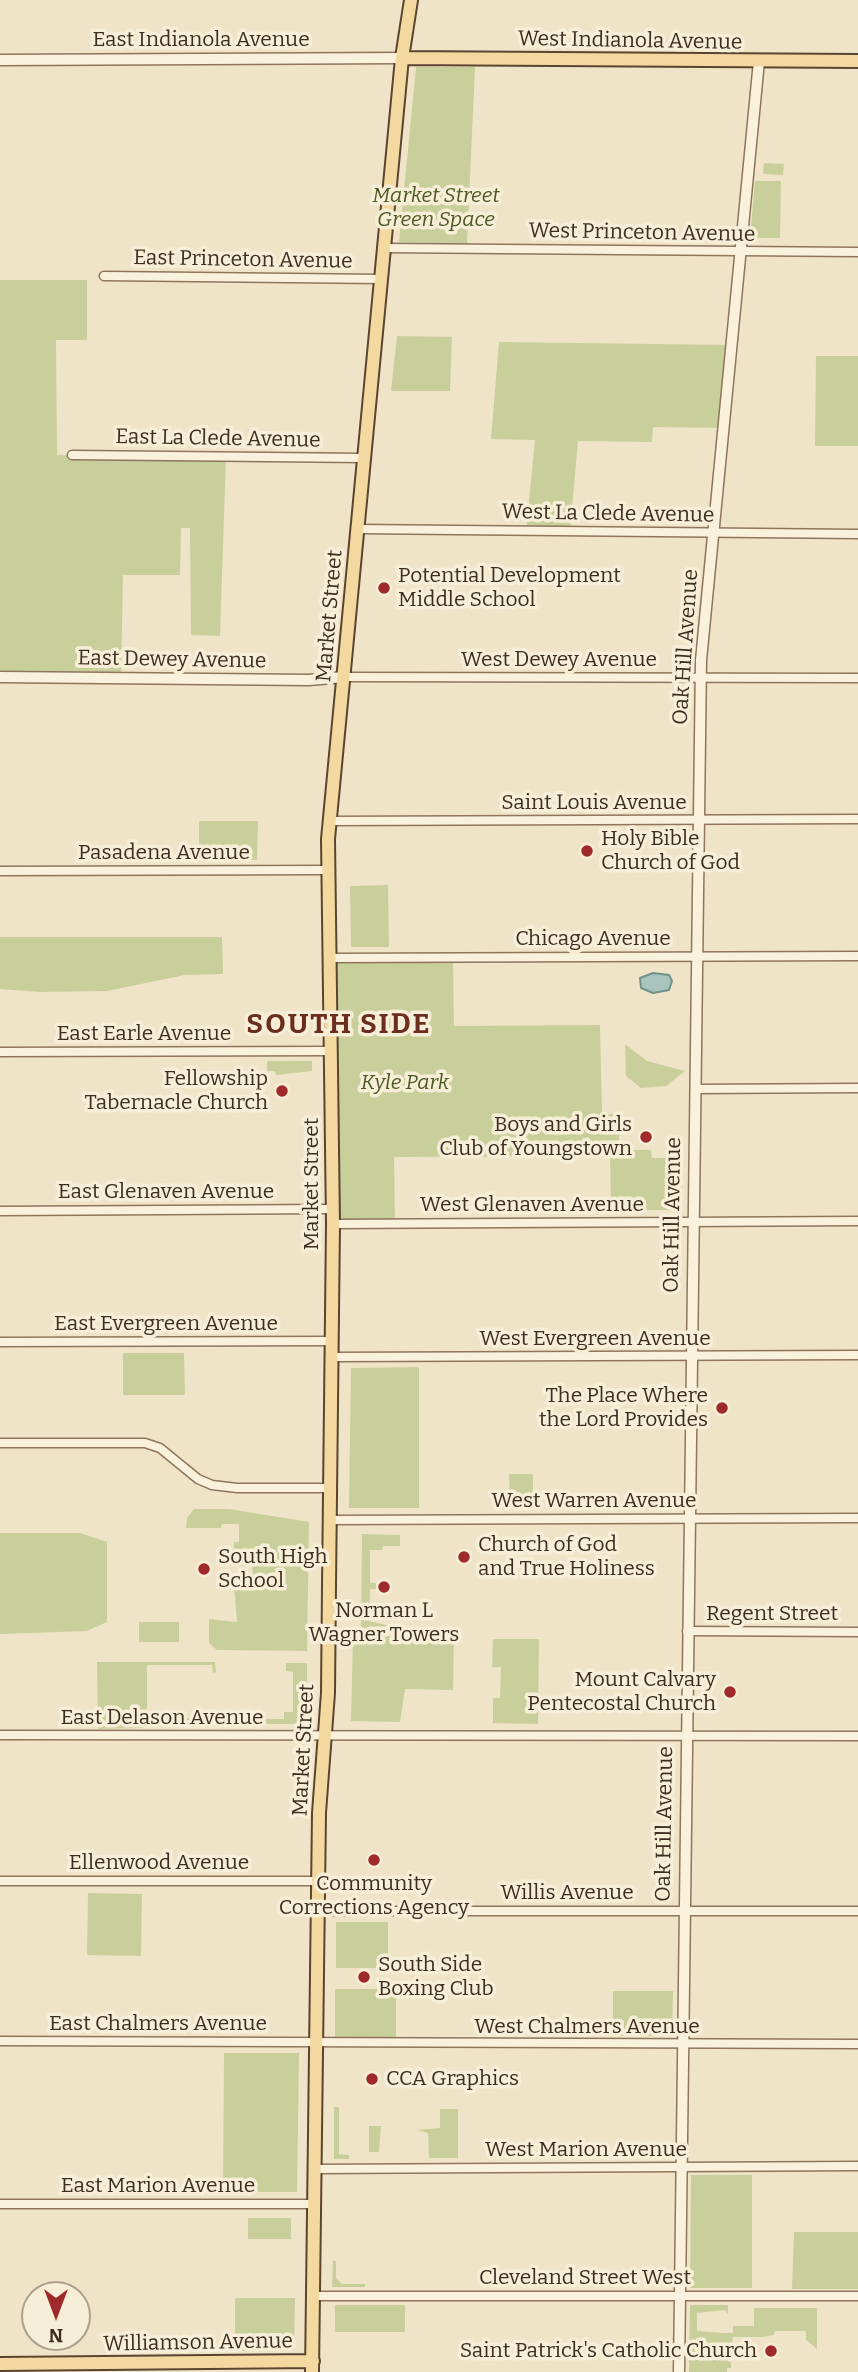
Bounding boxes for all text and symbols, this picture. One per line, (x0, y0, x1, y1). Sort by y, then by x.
street label: West Indianola Avenue (518, 26, 742, 56)
street label: East Indianola Avenue (92, 27, 310, 53)
park label: Market Street Green Space (372, 183, 500, 233)
street label: West Princeton Avenue (528, 218, 756, 248)
street label: East Princeton Avenue (133, 245, 353, 275)
street label: East La Clede Avenue (115, 425, 321, 453)
street label: West La Clede Avenue (501, 500, 715, 528)
street label: Market Street (312, 549, 348, 683)
place label: Potential Development Middle School (398, 563, 621, 613)
street label: Oak Hill Avenue (668, 568, 704, 726)
marker: Potential Development Middle School (376, 580, 392, 596)
street label: East Dewey Avenue (78, 646, 266, 674)
street label: West Dewey Avenue (461, 647, 657, 673)
street label: Saint Louis Avenue (501, 790, 687, 816)
place label: Holy Bible Church of God (601, 826, 740, 876)
street label: Pasadena Avenue (78, 840, 250, 866)
marker: Holy Bible Church of God (579, 843, 595, 859)
street label: Chicago Avenue (515, 926, 671, 952)
district label: SOUTH SIDE (248, 1008, 430, 1042)
street label: East Earle Avenue (57, 1021, 231, 1047)
place label: Fellowship Tabernacle Church (85, 1066, 268, 1116)
park label: Kyle Park (361, 1070, 449, 1096)
marker: Fellowship Tabernacle Church (274, 1083, 290, 1099)
place label: Boys and Girls Club of Youngstown (439, 1112, 632, 1162)
street label: Market Street (299, 1118, 325, 1250)
marker: Boys and Girls Club of Youngstown (638, 1129, 654, 1145)
street label: Oak Hill Avenue (659, 1137, 687, 1293)
street label: East Glenaven Avenue (58, 1179, 274, 1205)
street label: West Glenaven Avenue (420, 1192, 644, 1218)
street label: East Evergreen Avenue (54, 1311, 278, 1337)
street label: West Evergreen Avenue (479, 1326, 711, 1352)
place label: The Place Where the Lord Provides (539, 1383, 708, 1433)
marker: The Place Where the Lord Provides (714, 1400, 730, 1416)
street label: West Warren Avenue (491, 1488, 697, 1514)
place label: Church of God and True Holiness (478, 1532, 655, 1582)
place label: South High School (218, 1544, 328, 1594)
marker: Church of God and True Holiness (456, 1549, 472, 1565)
marker: South High School (196, 1561, 212, 1577)
marker: Norman L Wagner Towers (376, 1579, 392, 1595)
place label: Norman L Wagner Towers (309, 1598, 459, 1648)
street label: Regent Street (706, 1601, 838, 1627)
place label: Mount Calvary Pentecostal Church (527, 1667, 716, 1717)
street label: Market Street (288, 1683, 320, 1817)
marker: Mount Calvary Pentecostal Church (722, 1684, 738, 1700)
street label: East Delason Avenue (60, 1705, 264, 1731)
street label: Oak Hill Avenue (651, 1746, 679, 1902)
street label: Ellenwood Avenue (69, 1850, 249, 1876)
marker: Community Corrections Agency (366, 1852, 382, 1868)
place label: Community Corrections Agency (279, 1871, 469, 1921)
street label: Willis Avenue (500, 1880, 634, 1906)
place label: South Side Boxing Club (378, 1952, 494, 2002)
marker: South Side Boxing Club (356, 1969, 372, 1985)
street label: East Chalmers Avenue (49, 2011, 267, 2037)
street label: West Chalmers Avenue (474, 2014, 700, 2040)
place label: CCA Graphics (386, 2066, 519, 2092)
marker: CCA Graphics (364, 2071, 380, 2087)
street label: West Marion Avenue (485, 2137, 687, 2163)
street label: East Marion Avenue (61, 2173, 255, 2199)
street label: Cleveland Street West (479, 2265, 691, 2291)
north arrow (21, 2281, 91, 2351)
text: N (49, 2324, 63, 2347)
street label: Williamson Avenue (103, 2329, 293, 2357)
place label: Saint Patrick's Catholic Church (460, 2338, 757, 2364)
marker: Saint Patrick's Catholic Church (763, 2343, 779, 2359)

